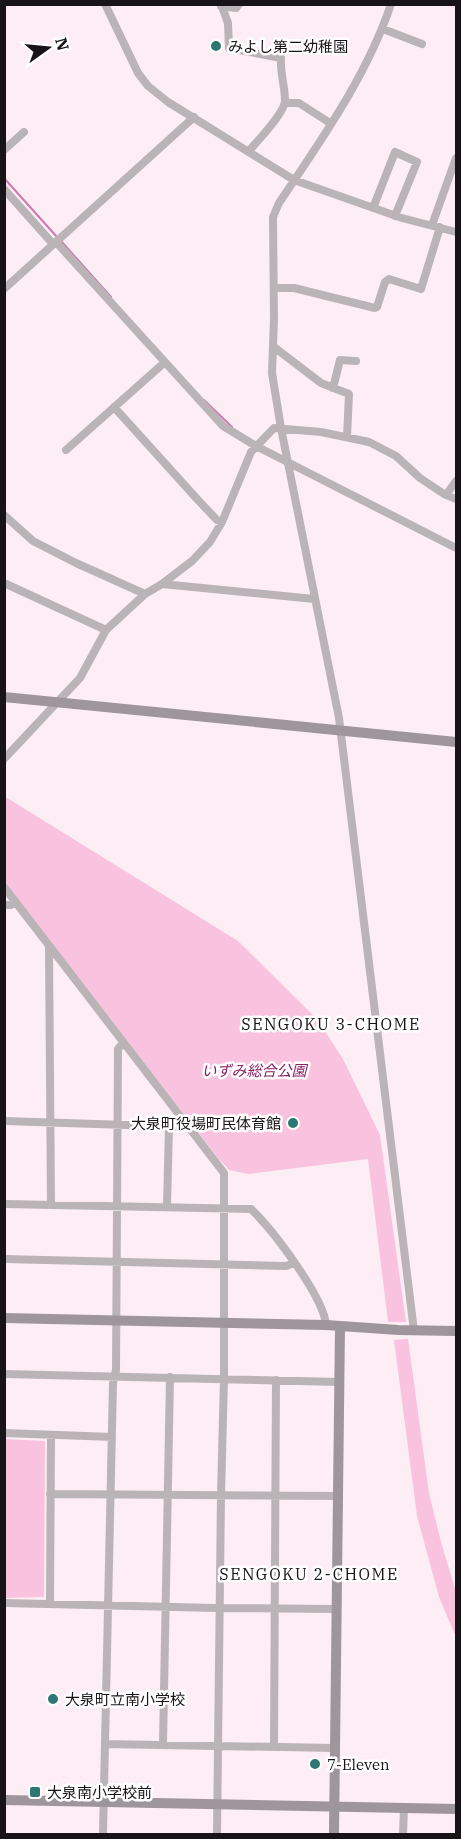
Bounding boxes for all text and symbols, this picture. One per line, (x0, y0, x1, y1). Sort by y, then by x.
north arrow (18, 18, 78, 78)
text: N (51, 35, 74, 53)
place label: みよし第二幼稚園 (228, 37, 348, 56)
marker: みよし第二幼稚園 (209, 39, 223, 53)
district label: SENGOKU 3-CHOME (241, 1014, 421, 1034)
park label: いずみ総合公園 (201, 1061, 308, 1080)
place label: 大泉町役場町民体育館 (131, 1114, 281, 1133)
marker: 大泉町役場町民体育館 (286, 1116, 300, 1130)
district label: SENGOKU 2-CHOME (219, 1564, 399, 1584)
place label: 大泉町立南小学校 (65, 1690, 185, 1709)
marker: 大泉町立南小学校 (46, 1692, 60, 1706)
place label: 7-Eleven (327, 1755, 390, 1774)
marker: 7-Eleven (308, 1757, 322, 1771)
place label: 大泉南小学校前 (47, 1783, 152, 1802)
marker: 大泉南小学校前 (28, 1785, 42, 1799)

